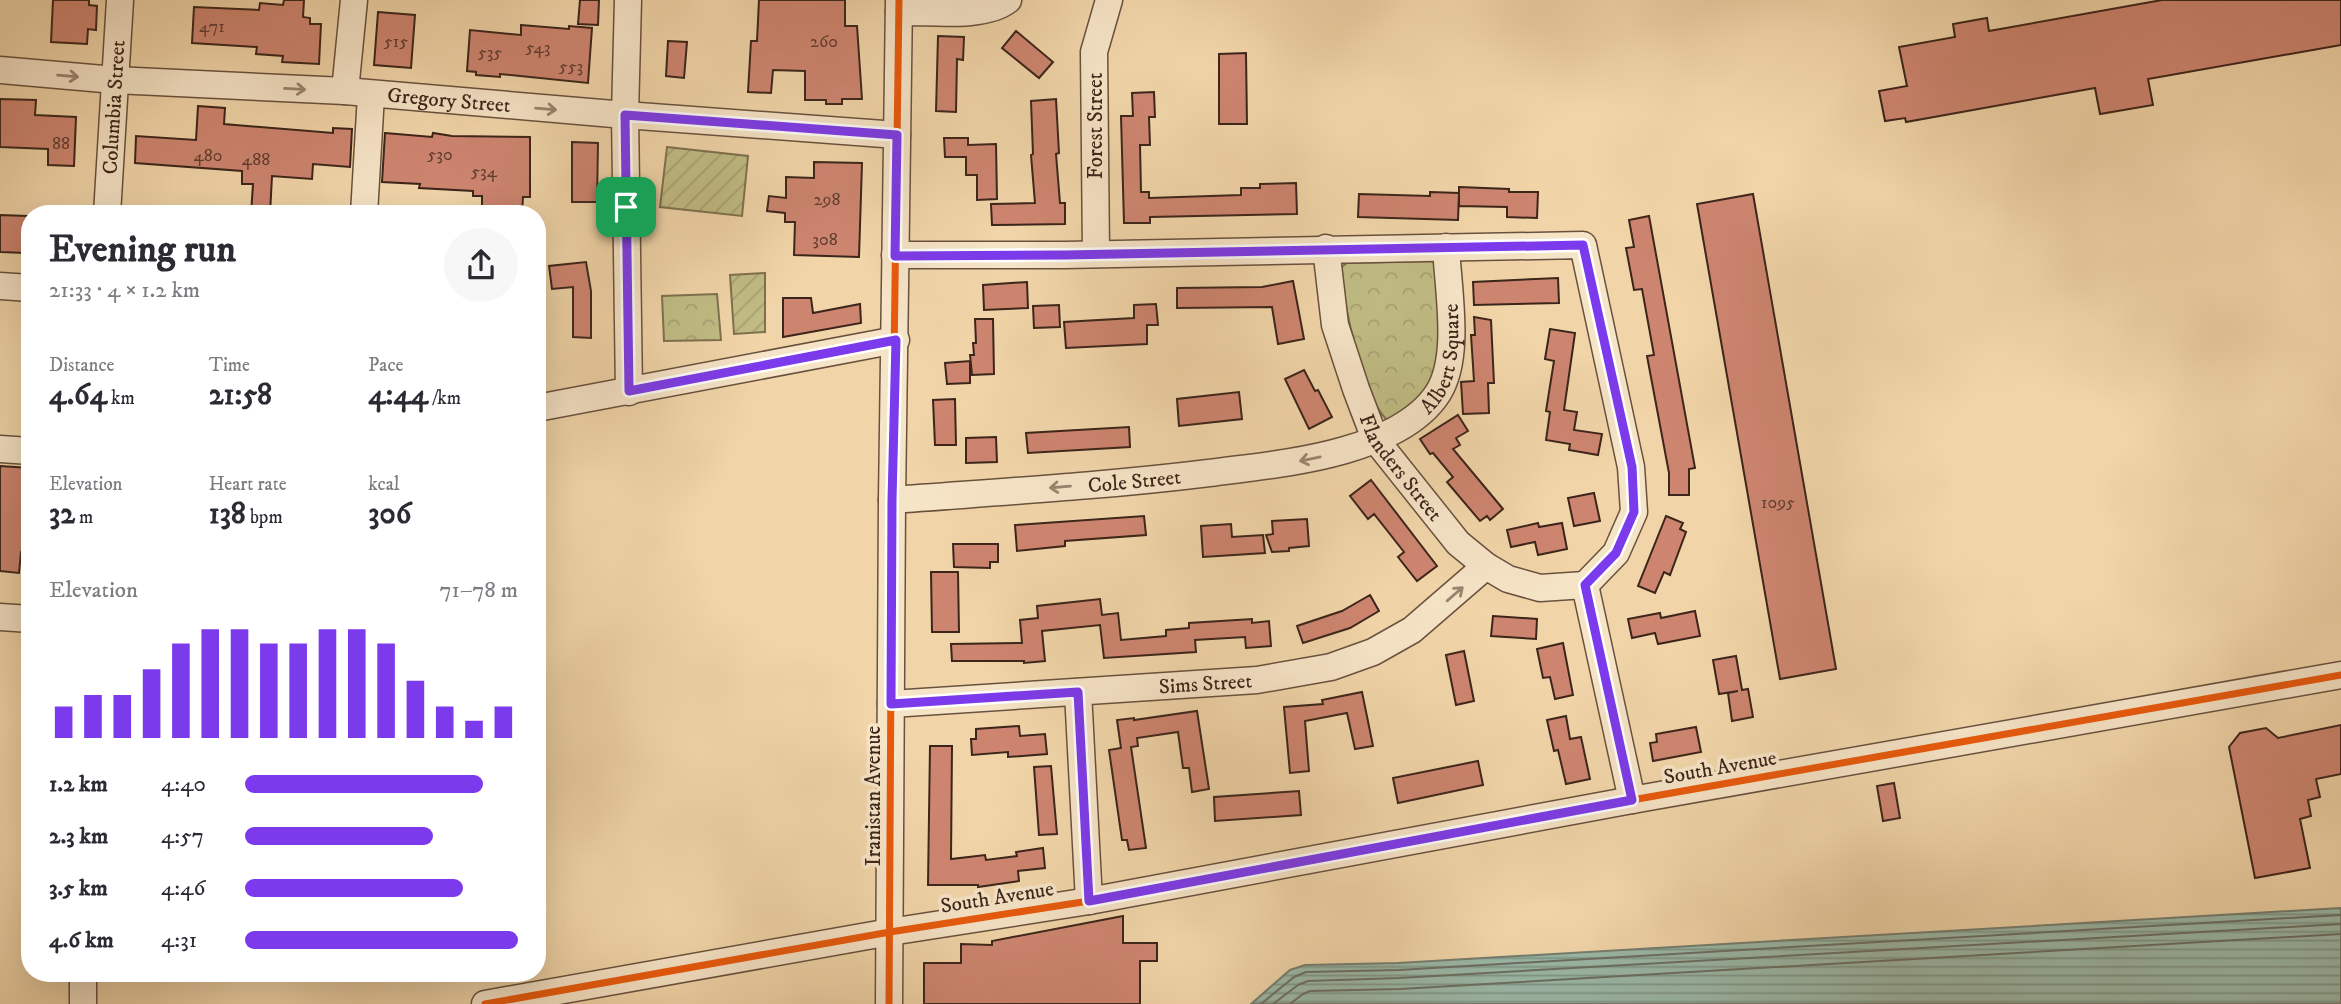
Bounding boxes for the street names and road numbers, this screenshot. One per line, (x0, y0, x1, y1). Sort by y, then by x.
street label: Columbia Street (97, 39, 132, 175)
street label: Forest Street (1083, 72, 1109, 179)
street label: Gregory Street (386, 83, 512, 119)
street label: Albert Square (1415, 302, 1466, 420)
street label: Flanders Street (1353, 410, 1448, 527)
street label: Cole Street (1087, 464, 1183, 499)
street label: Sims Street (1158, 668, 1253, 700)
street label: Iranistan Avenue (861, 725, 887, 866)
street label: South Avenue (1662, 745, 1779, 791)
street label: South Avenue (939, 876, 1056, 920)

